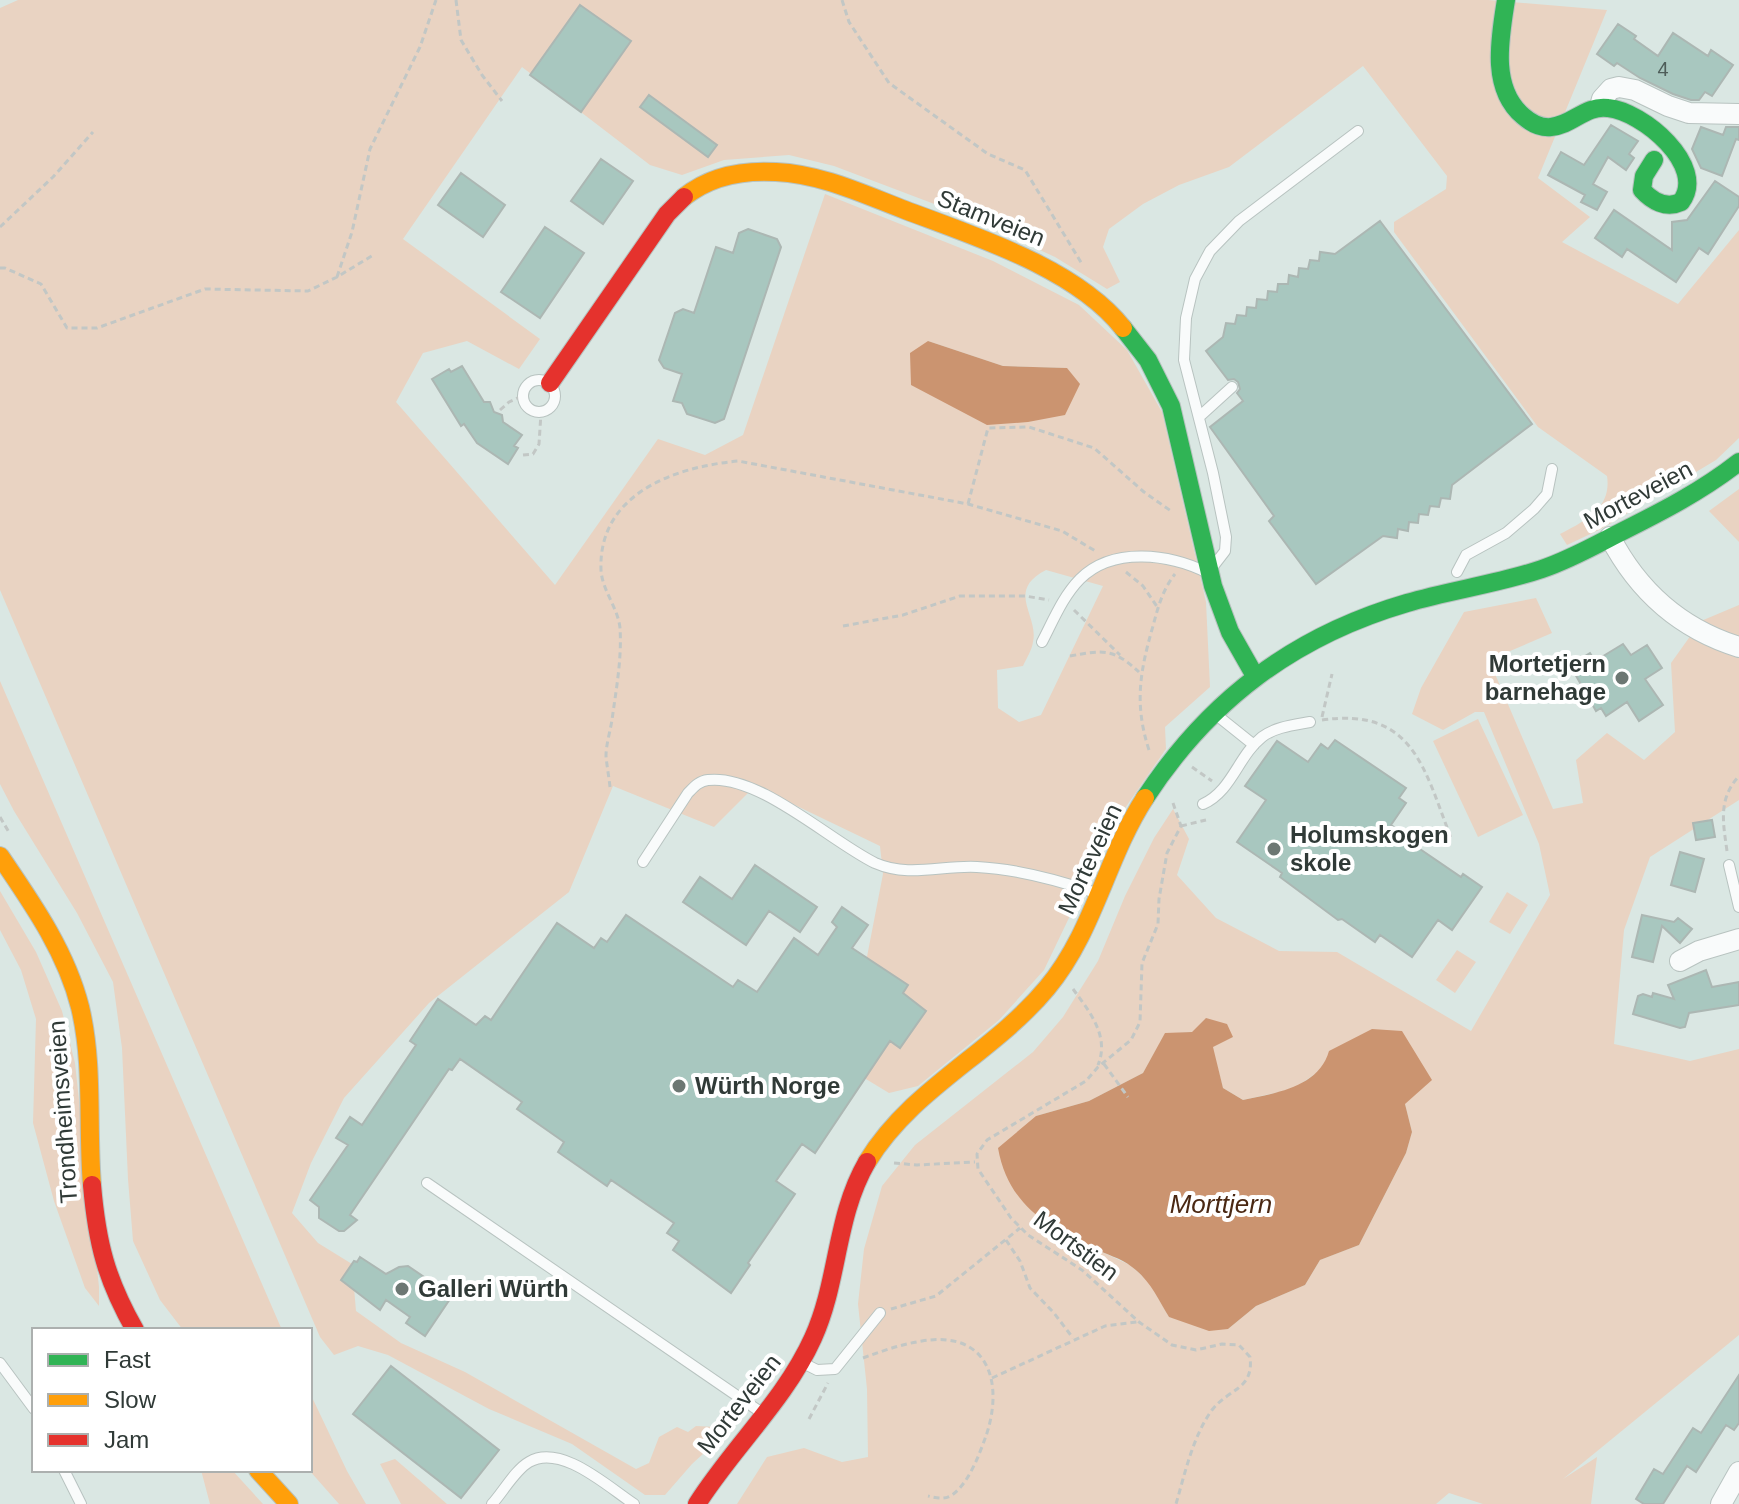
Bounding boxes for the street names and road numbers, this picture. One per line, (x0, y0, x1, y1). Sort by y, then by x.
street label: Stamveien (934, 184, 1049, 251)
street label: Morteveien (1579, 455, 1697, 534)
street label: Morteveien (1052, 799, 1127, 918)
street label: Trondheimsveien (43, 1020, 82, 1204)
street label: Mortstien (1029, 1205, 1124, 1286)
street label: Morteveien (691, 1349, 786, 1459)

